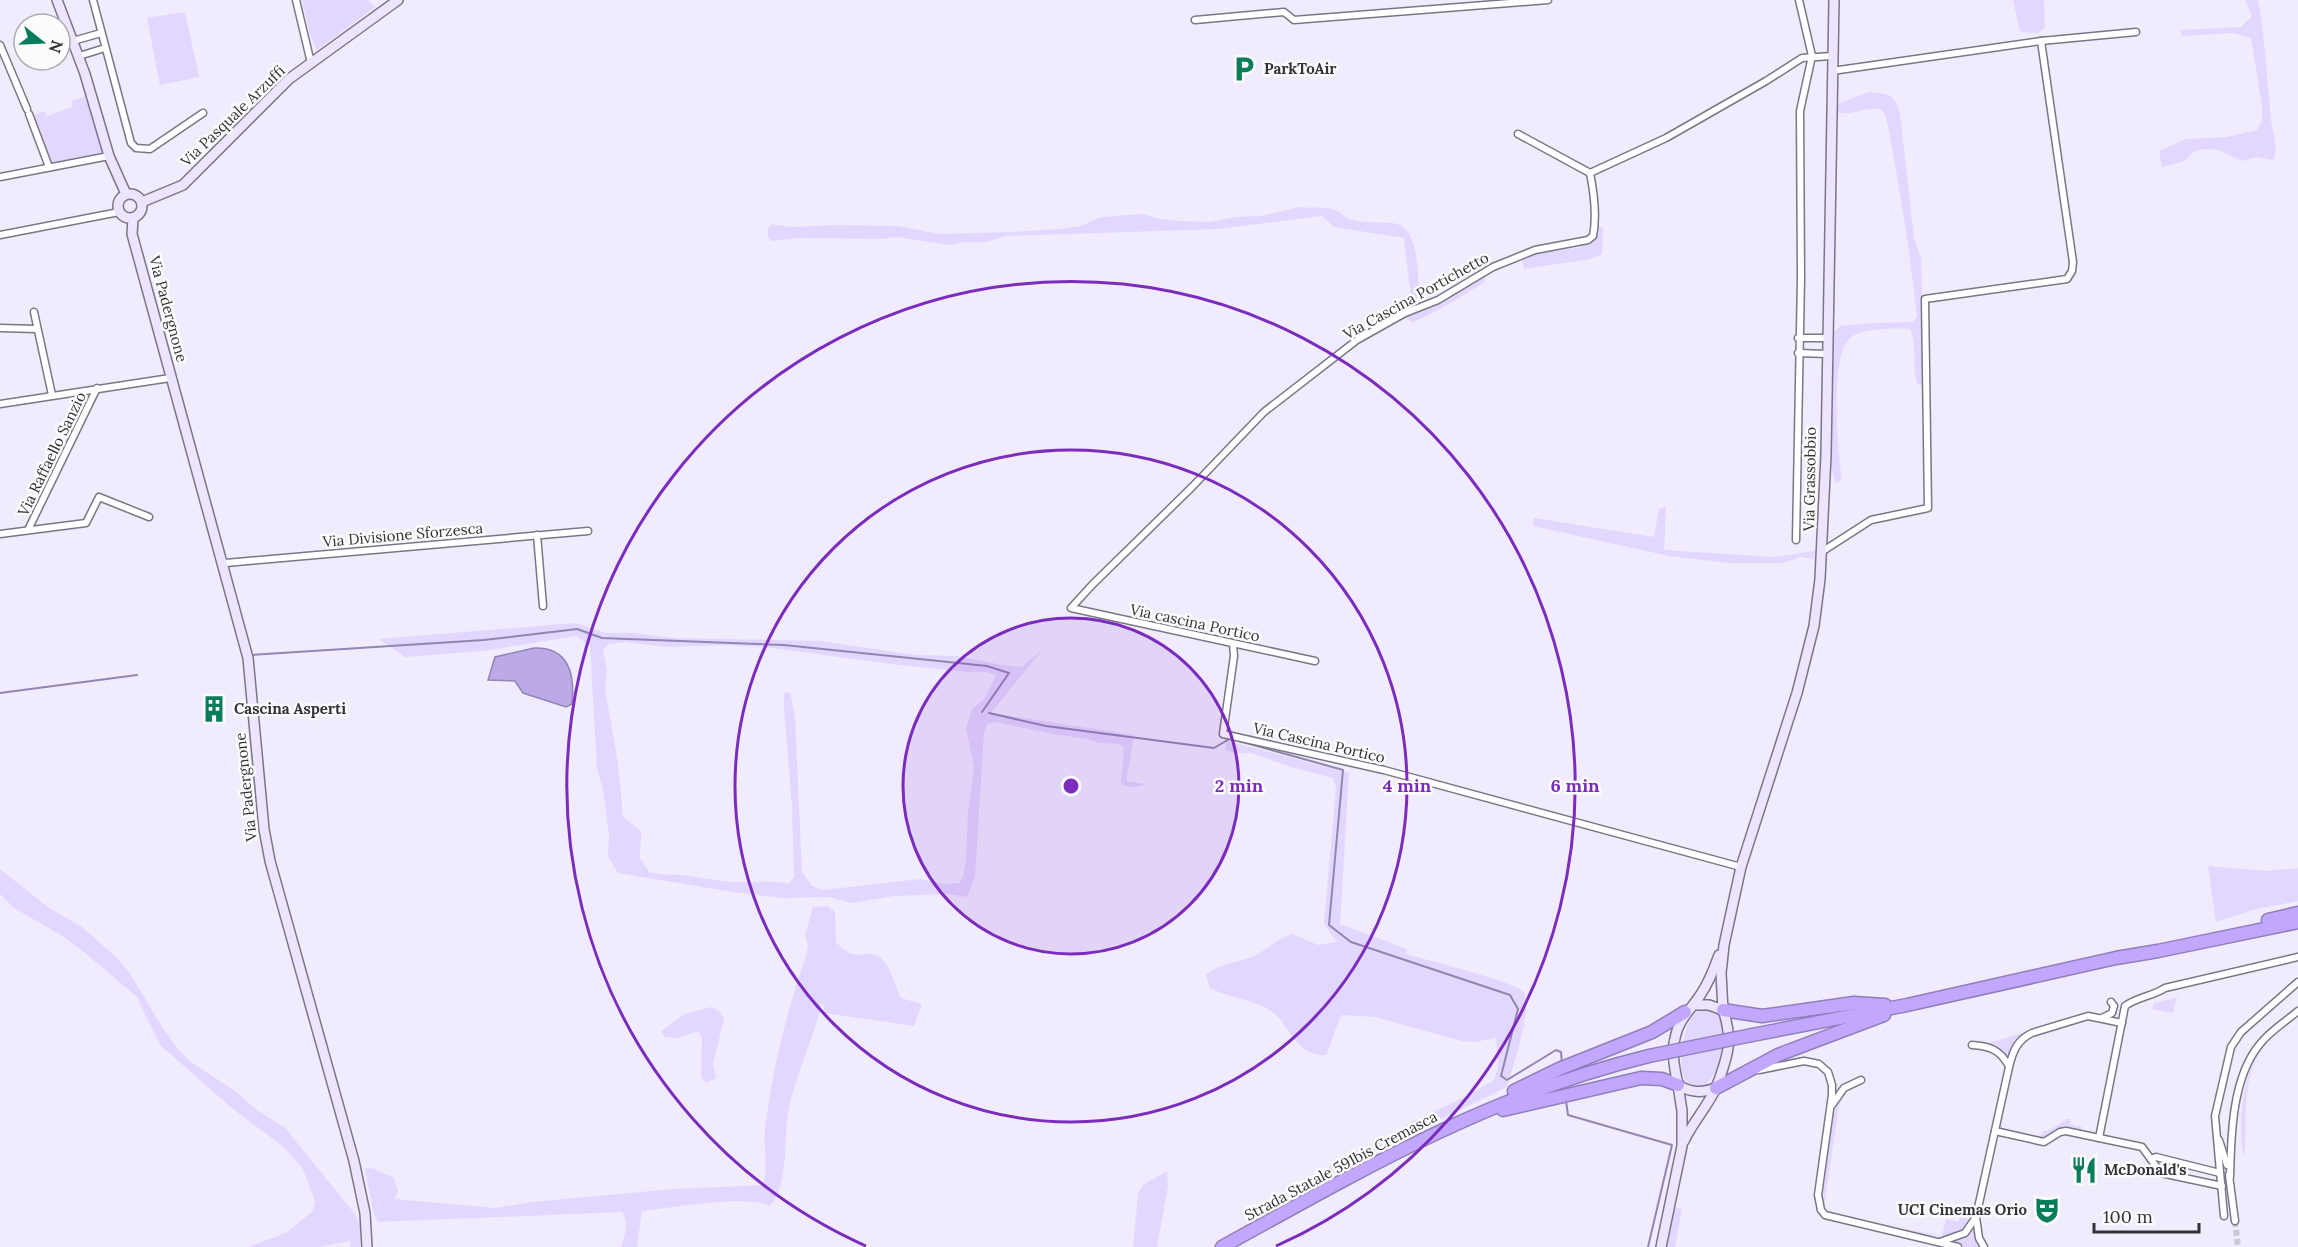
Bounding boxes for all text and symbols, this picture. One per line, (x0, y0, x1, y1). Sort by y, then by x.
north arrow (12, 12, 72, 72)
text: N (45, 38, 68, 56)
parking icon: ParkToAir (1229, 54, 1259, 84)
place label: ParkToAir (1264, 59, 1337, 78)
street label: Via Pasquale Arzuffi (176, 61, 289, 171)
street label: Via Cascina Portichetto (1339, 248, 1492, 344)
street label: Via Padergnone (145, 253, 192, 364)
street label: Via Raffaello Sanzio (13, 388, 90, 520)
street label: Via Grassobbio (1799, 427, 1820, 532)
street label: Via Divisione Sforzesca (321, 518, 484, 551)
street label: Via cascina Portico (1128, 599, 1262, 646)
building icon: Cascina Asperti (199, 694, 229, 724)
place label: Cascina Asperti (234, 699, 346, 718)
street label: Via Cascina Portico (1250, 718, 1387, 767)
street label: Via Padergnone (230, 732, 261, 843)
text: 2 min (1215, 774, 1264, 797)
text: 4 min (1383, 774, 1432, 797)
text: 6 min (1550, 774, 1600, 797)
centre of rings (1061, 776, 1081, 796)
street label: Strada Statale 591bis Cremasca (1241, 1106, 1441, 1225)
restaurant icon: McDonald's (2069, 1155, 2099, 1185)
place label: McDonald's (2104, 1160, 2187, 1179)
theatre icon: UCI Cinemas Orio (2032, 1195, 2062, 1225)
scale bar (2094, 1196, 2199, 1234)
place label: UCI Cinemas Orio (1898, 1200, 2028, 1219)
text: 100 m (2103, 1205, 2153, 1228)

